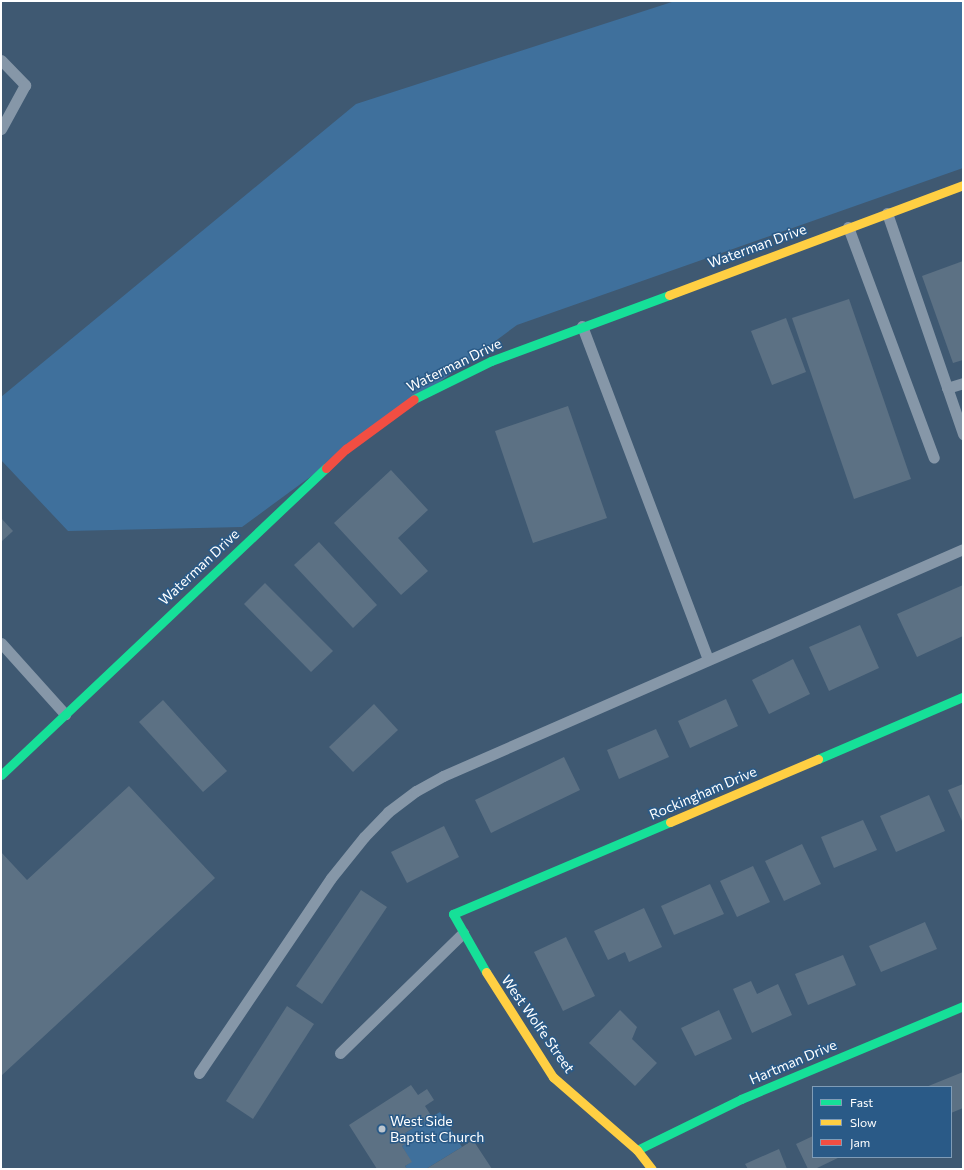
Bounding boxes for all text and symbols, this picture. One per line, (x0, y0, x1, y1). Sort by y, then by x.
street label: Waterman Drive (705, 220, 809, 272)
street label: Waterman Drive (404, 335, 504, 395)
street label: Waterman Drive (155, 526, 243, 608)
street label: Rockingham Drive (647, 763, 759, 823)
street label: West Wolfe Street (498, 972, 578, 1076)
street label: Hartman Drive (747, 1036, 839, 1088)
legend (812, 1086, 952, 1158)
text: Fast (850, 1095, 873, 1109)
place label: West Side Baptist Church (390, 1113, 484, 1146)
text: Slow (850, 1115, 877, 1129)
marker: West Side Baptist Church (377, 1124, 387, 1134)
text: Jam (850, 1135, 870, 1149)

